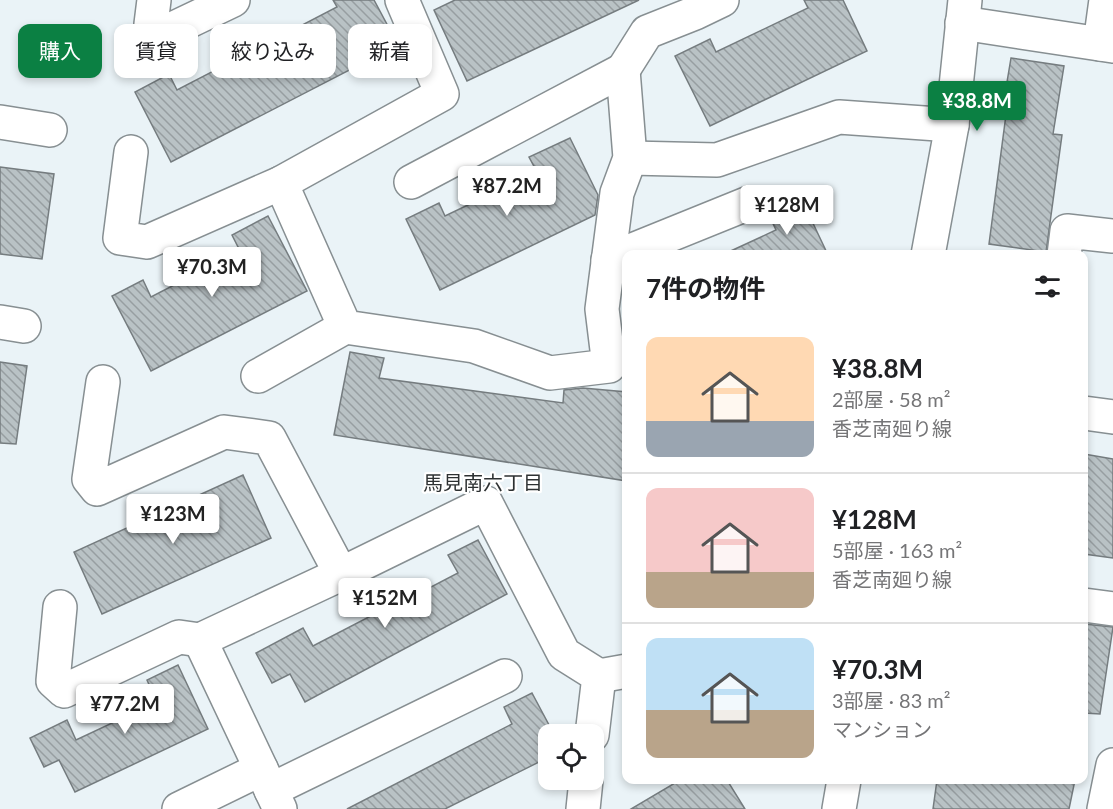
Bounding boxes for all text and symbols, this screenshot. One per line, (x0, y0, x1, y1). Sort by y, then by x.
chip: 購入 (18, 24, 102, 78)
chip: 賃貸 (114, 24, 198, 78)
chip: 絞り込み (210, 24, 336, 78)
chip: 新着 (348, 24, 432, 78)
pin: ¥38.8M (928, 81, 1026, 132)
text: ¥38.8M (942, 88, 1012, 112)
pin: ¥87.2M (458, 166, 556, 217)
text: ¥87.2M (472, 173, 542, 197)
pin: ¥128M (745, 185, 829, 236)
text: ¥128M (754, 192, 820, 216)
pin: ¥70.3M (163, 247, 261, 298)
text: ¥70.3M (177, 254, 247, 278)
icon: filters (1031, 270, 1064, 303)
text: 7件の物件 (646, 272, 765, 304)
text: ¥38.8M (832, 352, 923, 384)
icon: home (694, 361, 766, 433)
text: 2部屋 · 58 m² (832, 387, 951, 411)
text: 香芝南廻り線 (832, 416, 952, 440)
district label: 馬見南六丁目 (423, 470, 543, 494)
pin: ¥123M (131, 494, 215, 545)
text: ¥123M (140, 501, 206, 525)
text: ¥128M (832, 503, 917, 535)
icon: home (694, 512, 766, 584)
text: 5部屋 · 163 m² (832, 538, 962, 562)
text: 香芝南廻り線 (832, 567, 952, 591)
pin: ¥152M (343, 578, 427, 629)
text: ¥152M (352, 585, 418, 609)
text: ¥70.3M (832, 653, 923, 685)
icon: home (694, 662, 766, 734)
pin: ¥77.2M (76, 684, 174, 735)
text: 3部屋 · 83 m² (832, 688, 951, 712)
text: ¥77.2M (90, 691, 160, 715)
text: マンション (832, 717, 932, 741)
map controls (538, 724, 604, 790)
button: locate (538, 724, 604, 790)

